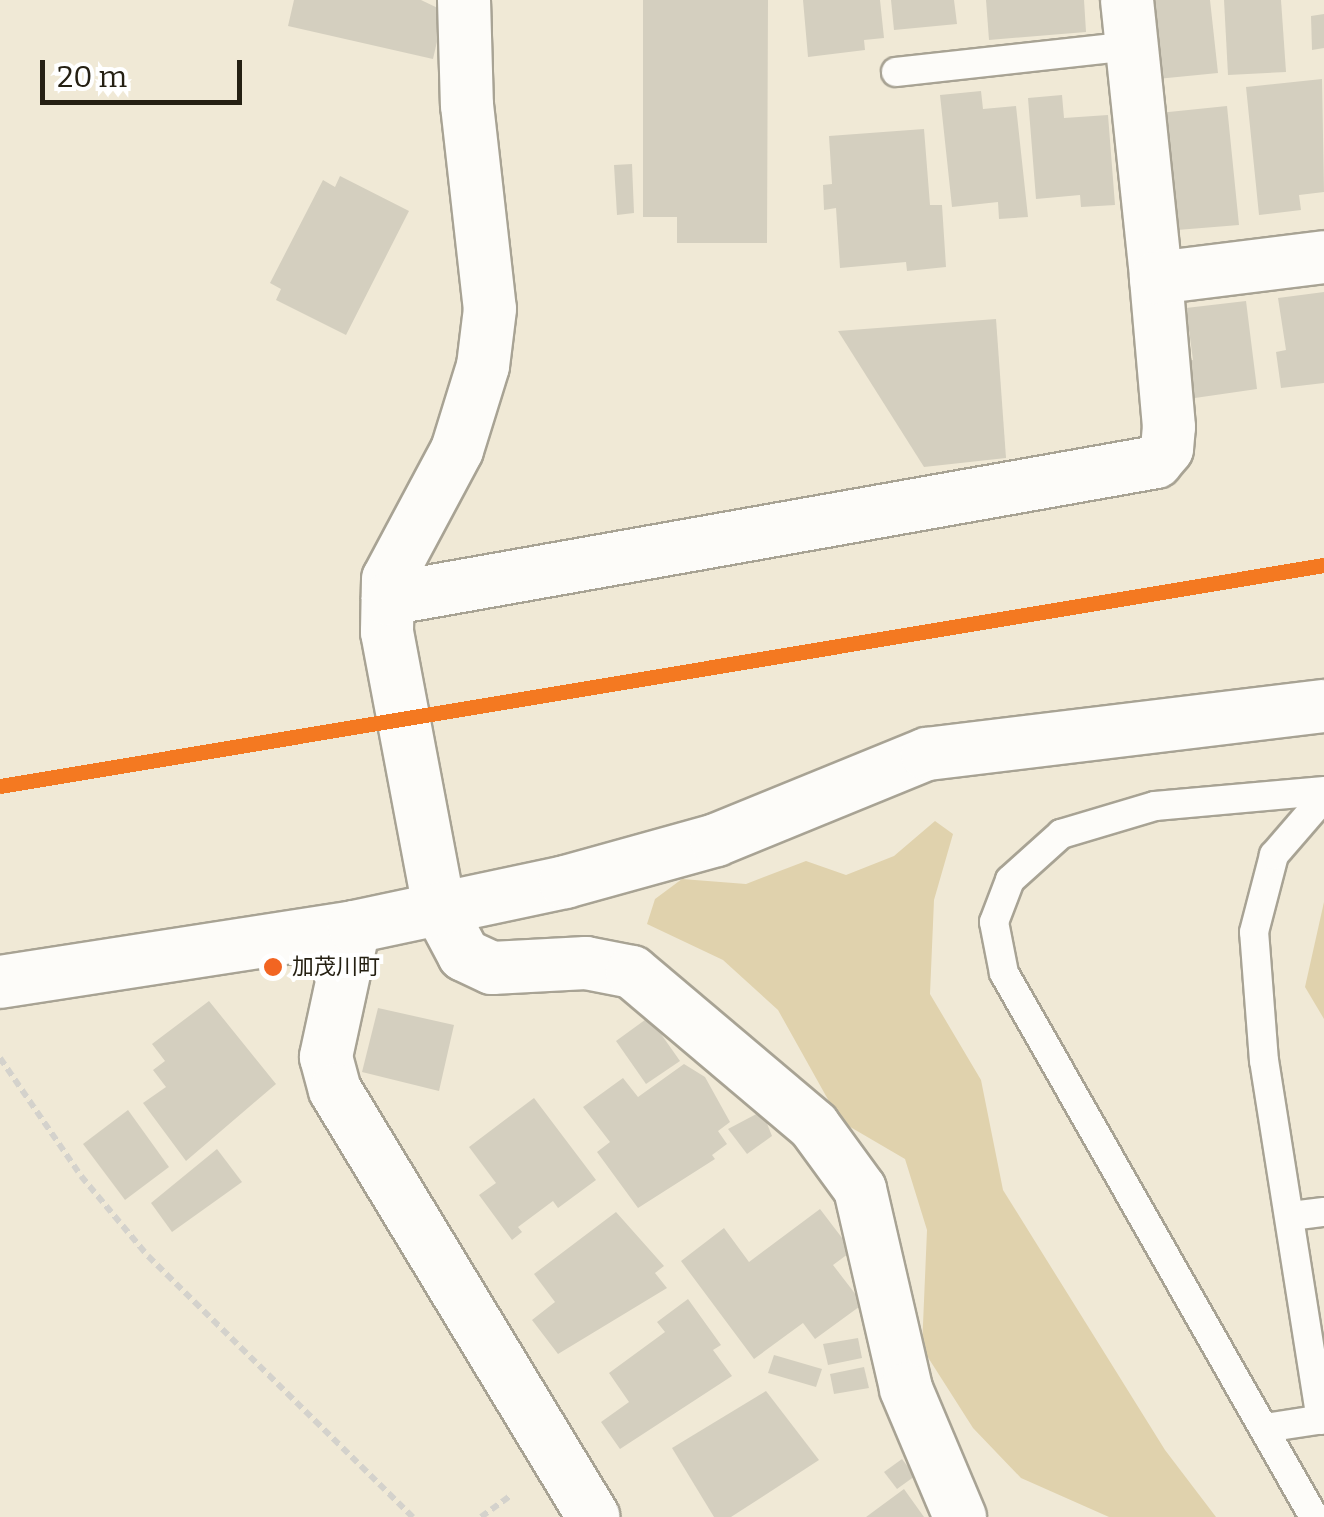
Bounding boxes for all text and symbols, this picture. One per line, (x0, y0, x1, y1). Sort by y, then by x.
scale bar (45, 40, 248, 102)
text: 20 m (57, 59, 127, 95)
place label: 加茂川町 (292, 954, 380, 980)
marker: 加茂川町 (263, 957, 283, 977)

